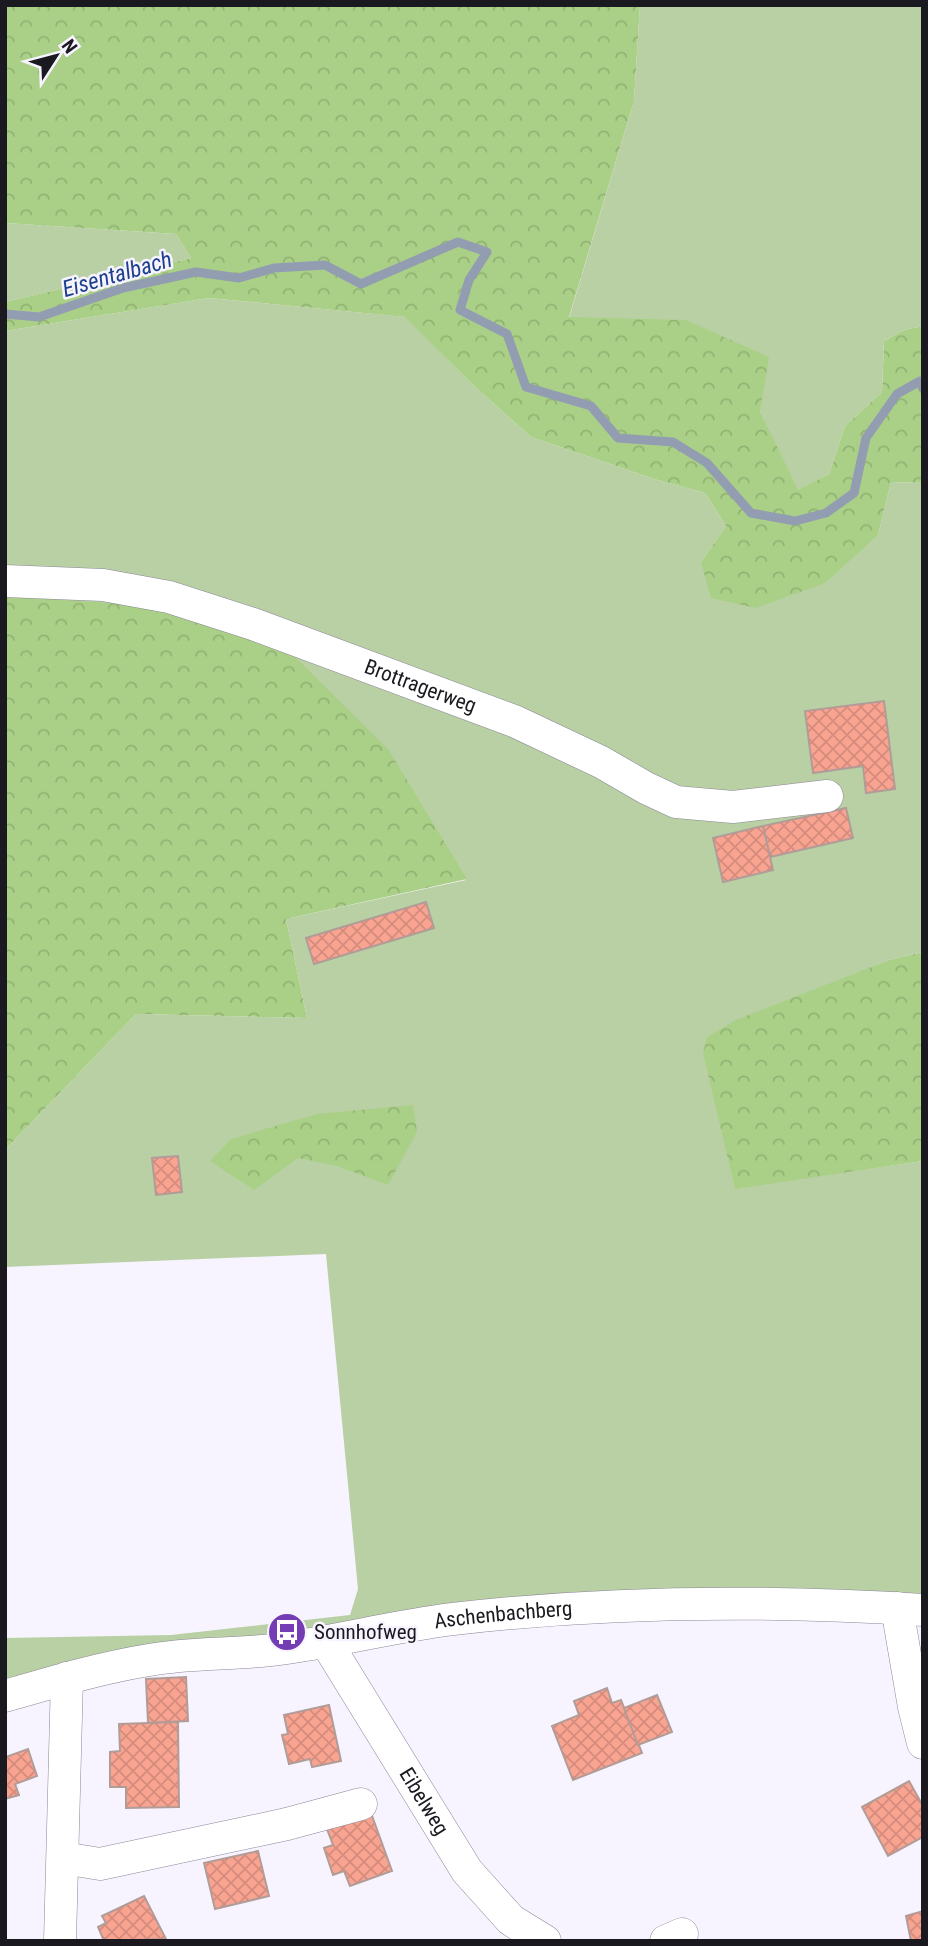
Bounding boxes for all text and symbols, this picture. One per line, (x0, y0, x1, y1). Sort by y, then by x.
north arrow (21, 21, 91, 91)
text: N (57, 35, 82, 58)
water label: Eisentalbach (59, 246, 175, 303)
street label: Brottragerweg (361, 655, 480, 718)
street label: Aschenbachberg (433, 1596, 573, 1633)
bus stop icon: Sonnhofweg (266, 1611, 308, 1653)
place label: Sonnhofweg (314, 1620, 417, 1644)
street label: Eibelweg (394, 1763, 454, 1839)

